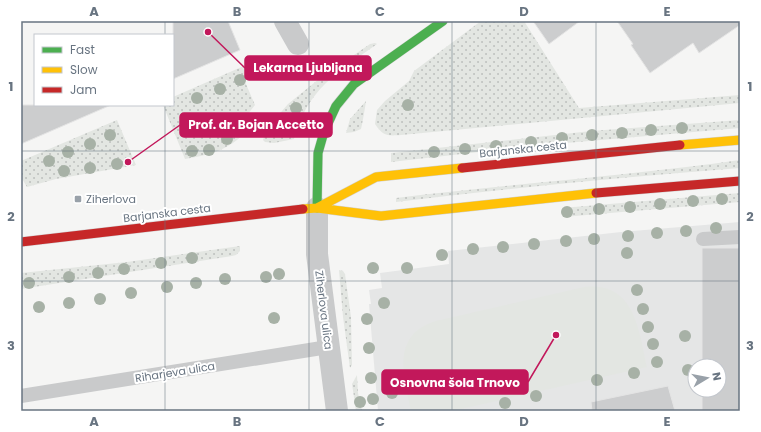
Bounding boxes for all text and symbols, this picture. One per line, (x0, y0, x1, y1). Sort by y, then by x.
text: A (89, 2, 99, 21)
text: B (233, 2, 242, 21)
text: C (375, 2, 385, 21)
text: D (519, 2, 529, 21)
text: E (663, 2, 671, 21)
legend (34, 34, 174, 106)
text: Fast (70, 41, 95, 58)
callout: Lekarna Ljubljana (245, 56, 371, 80)
text: Lekarna Ljubljana (253, 59, 363, 76)
text: Slow (70, 61, 98, 78)
text: 1 (9, 77, 13, 96)
text: 1 (748, 77, 752, 96)
text: Jam (70, 81, 97, 98)
callout: Prof. dr. Bojan Accetto (180, 113, 332, 137)
text: Prof. dr. Bojan Accetto (188, 116, 324, 133)
street label: Barjanska cesta (478, 136, 568, 162)
place label: Ziherlova (86, 191, 136, 207)
marker: Ziherlova (73, 194, 83, 204)
street label: Barjanska cesta (122, 200, 212, 226)
text: 2 (7, 207, 15, 226)
text: 2 (746, 207, 754, 226)
street label: Ziherlova ulica (311, 270, 337, 350)
text: 3 (7, 336, 15, 355)
text: 3 (746, 336, 754, 355)
street label: Riharjeva ulica (134, 358, 216, 386)
north arrow (687, 358, 727, 398)
callout: Osnovna šola Trnovo (382, 370, 528, 394)
text: N (708, 371, 725, 382)
text: Osnovna šola Trnovo (390, 374, 520, 391)
text: A (89, 412, 99, 431)
text: B (233, 412, 242, 431)
text: C (375, 412, 385, 431)
text: D (519, 412, 529, 431)
text: E (663, 412, 671, 431)

